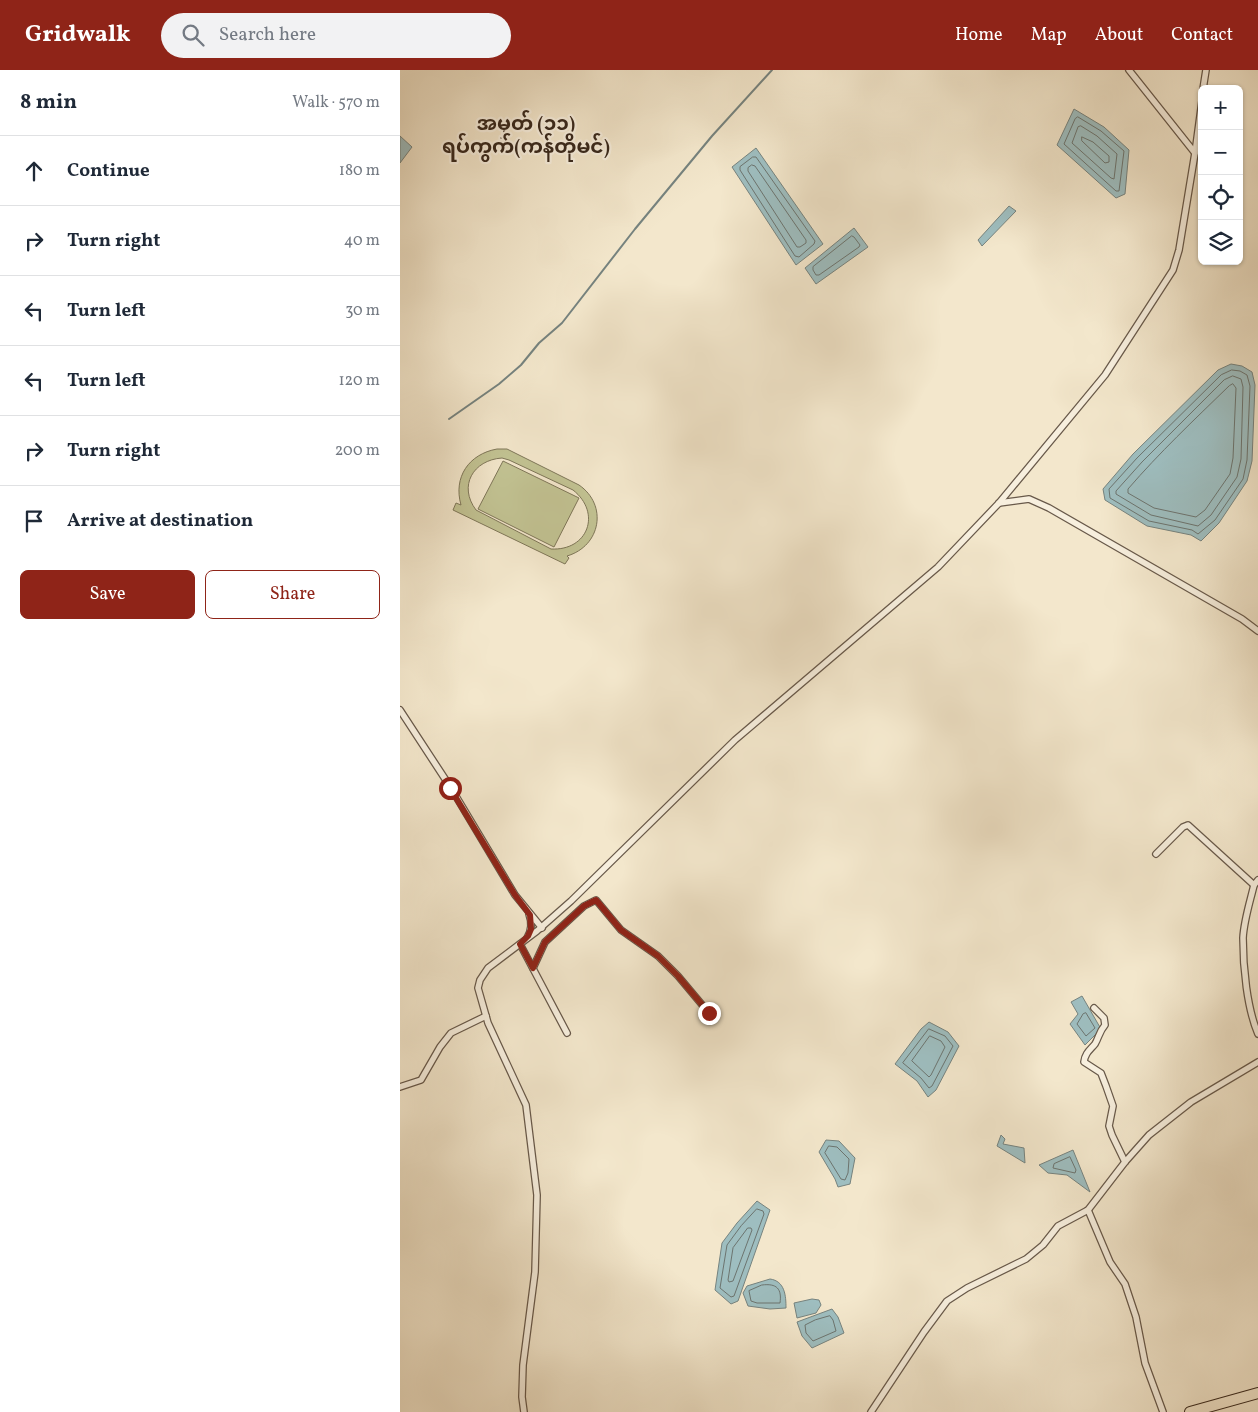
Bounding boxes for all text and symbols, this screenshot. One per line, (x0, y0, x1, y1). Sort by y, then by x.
search box (161, 13, 511, 58)
text: Gridwalk (25, 18, 131, 52)
icon: search (179, 21, 207, 49)
text: Search here (219, 22, 316, 48)
text: Home (955, 23, 1003, 48)
text: Map (1031, 23, 1067, 48)
text: About (1095, 23, 1143, 48)
text: Contact (1171, 23, 1233, 48)
map controls (1198, 85, 1243, 265)
button: + (1198, 85, 1243, 130)
text: 8 min (20, 88, 77, 117)
text: Walk · 570 m (292, 92, 380, 114)
district label: အမှတ် (၁၁) ရပ်ကွက်(ကန်တိုမင်) (442, 110, 610, 162)
button: − (1198, 130, 1243, 175)
icon: ahead (20, 157, 48, 185)
text: Continue (67, 158, 150, 184)
text: 180 m (339, 160, 380, 182)
button: locate (1198, 175, 1243, 220)
button: layers (1198, 220, 1243, 265)
icon: right (20, 227, 48, 255)
text: Turn right (67, 228, 160, 254)
text: 40 m (344, 230, 380, 252)
icon: left (20, 297, 48, 325)
text: Turn left (67, 298, 146, 324)
text: 30 m (345, 300, 380, 322)
icon: left (20, 367, 48, 395)
text: Turn left (67, 368, 146, 394)
text: 120 m (338, 370, 380, 392)
icon: right (20, 437, 48, 465)
text: Turn right (67, 438, 160, 464)
text: 200 m (335, 440, 380, 462)
icon: arrive (20, 507, 48, 535)
text: Arrive at destination (67, 508, 253, 534)
button: Save (20, 570, 195, 619)
button: Share (205, 570, 380, 619)
route start (439, 777, 462, 800)
route end (698, 1002, 721, 1025)

